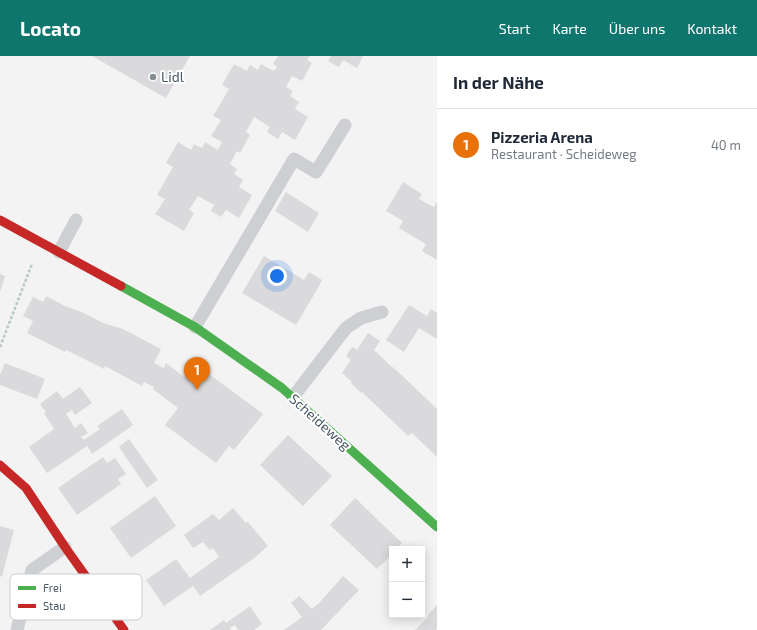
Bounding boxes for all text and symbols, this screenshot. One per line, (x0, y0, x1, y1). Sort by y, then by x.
text: Locato (20, 17, 81, 40)
text: Start (499, 20, 530, 37)
text: Karte (552, 20, 587, 37)
text: Über uns (609, 20, 665, 37)
text: Kontakt (687, 20, 737, 37)
place label: Lidl (161, 68, 185, 85)
marker: Lidl (148, 72, 158, 82)
text: In der Nähe (453, 72, 544, 92)
text: Pizzeria Arena (491, 128, 593, 146)
text: 1 (463, 137, 469, 153)
text: 40 m (711, 137, 741, 153)
text: Restaurant · Scheideweg (491, 146, 637, 162)
your location (267, 266, 287, 286)
pin: 1 (184, 357, 210, 390)
street label: Scheideweg (286, 390, 354, 454)
map controls (389, 546, 425, 618)
button: + (389, 546, 425, 582)
legend (10, 574, 142, 620)
text: Frei (43, 581, 62, 594)
button: − (389, 582, 425, 618)
text: Stau (43, 599, 66, 612)

